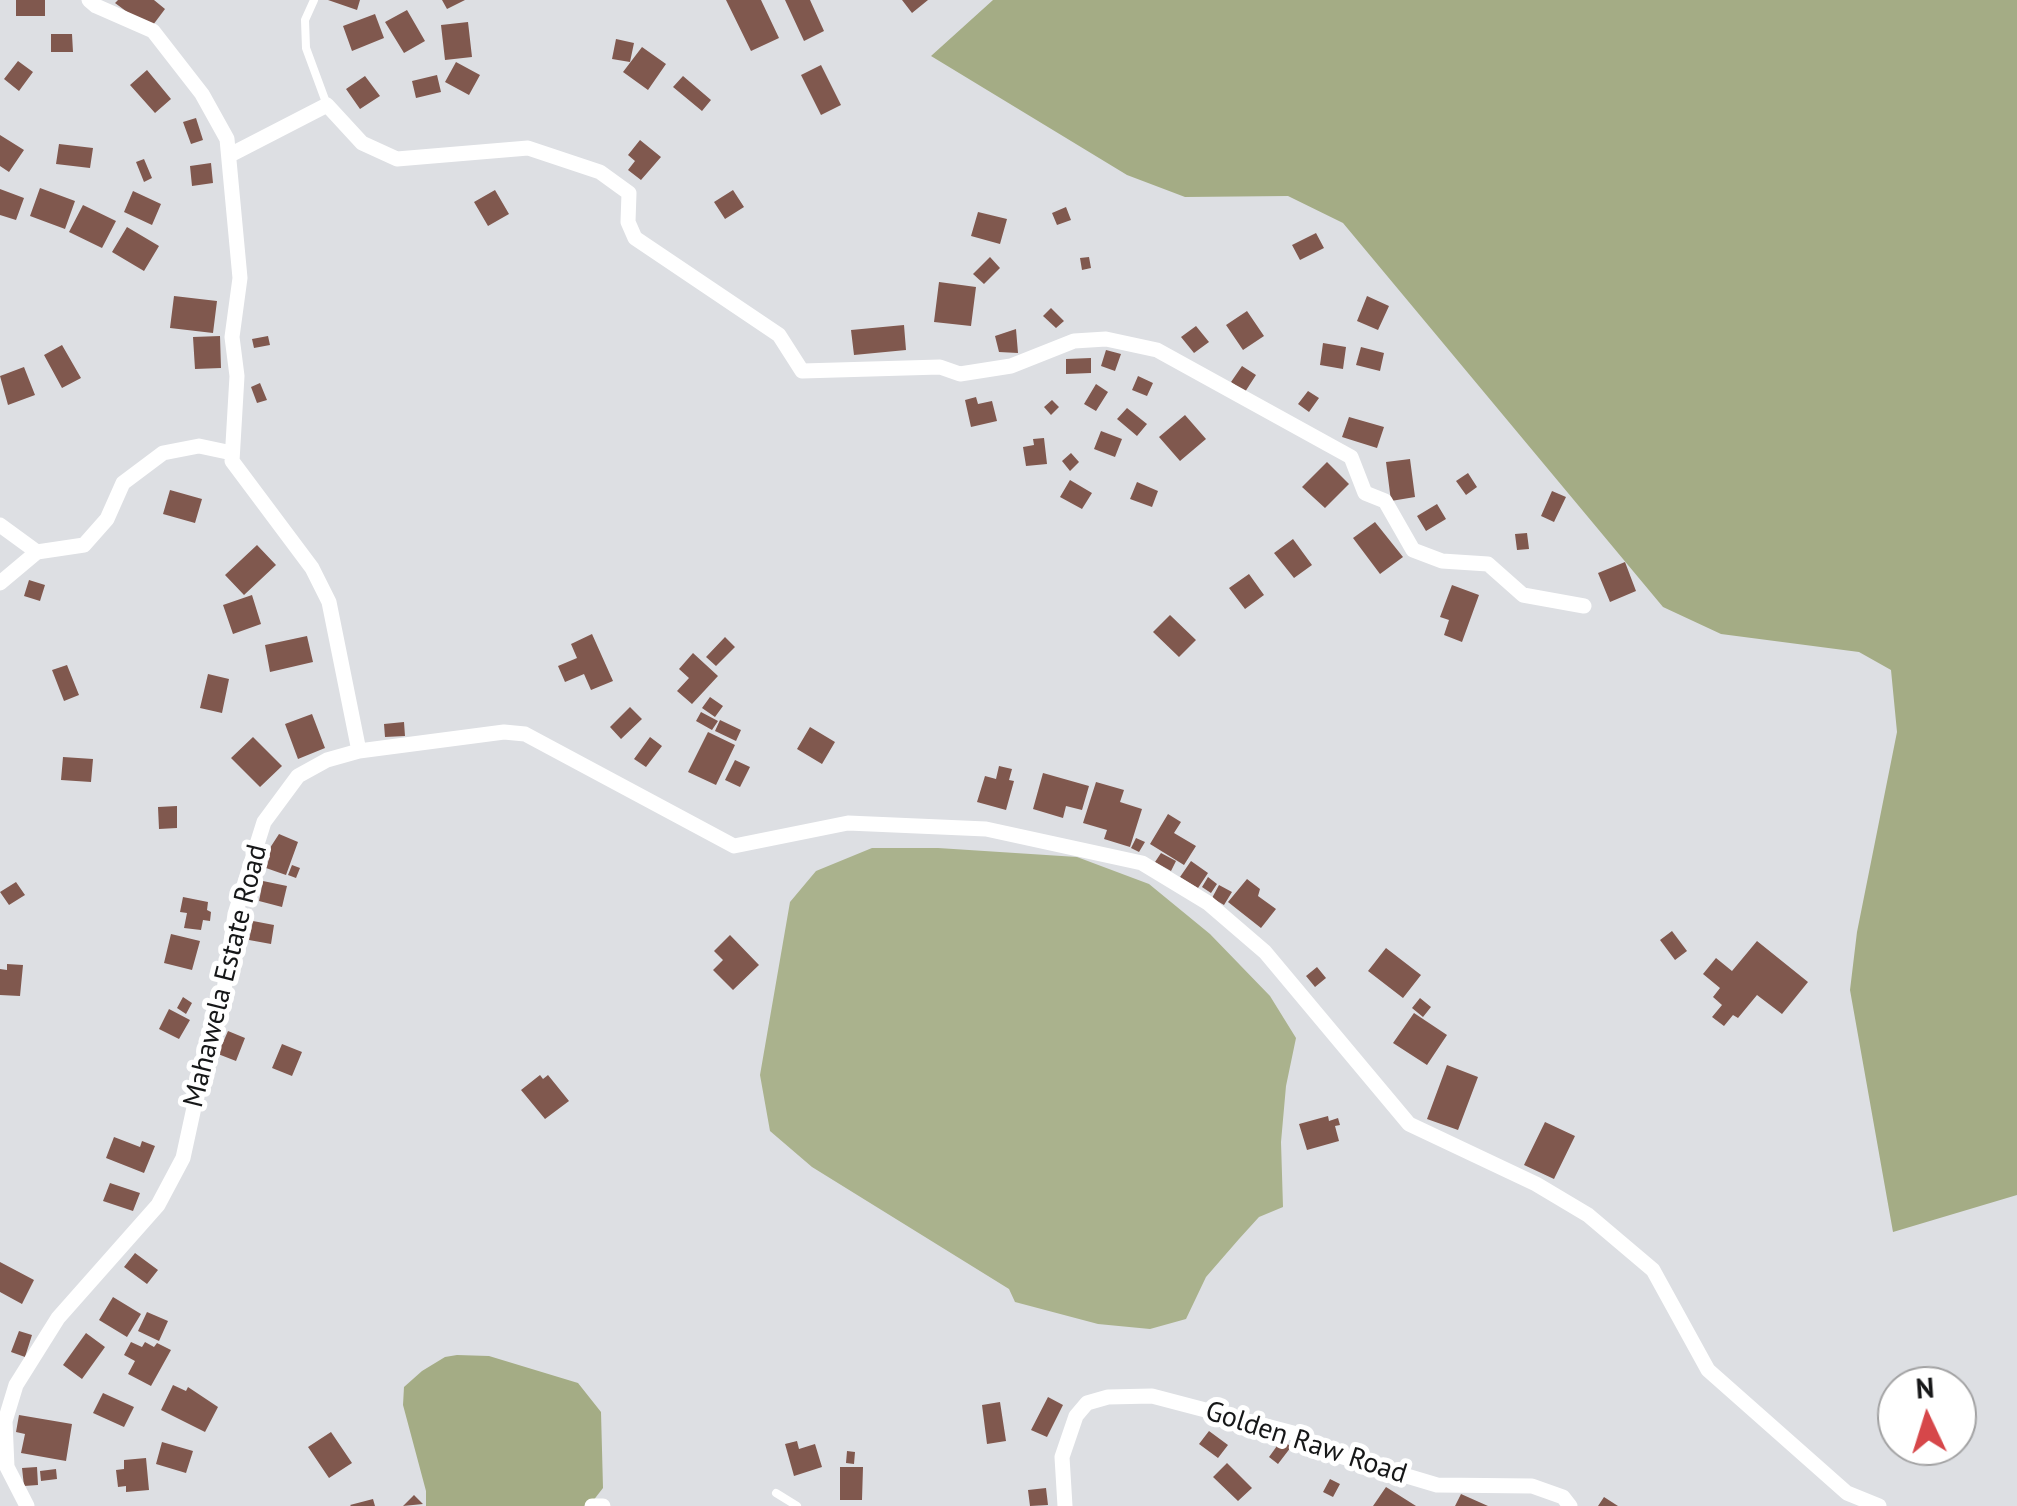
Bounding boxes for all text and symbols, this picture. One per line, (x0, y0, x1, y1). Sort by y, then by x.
street label: Mahawela Estate Road (177, 841, 275, 1111)
north arrow (1877, 1366, 1977, 1466)
text: N (1915, 1368, 1935, 1407)
street label: Golden Raw Road (1201, 1395, 1411, 1491)

